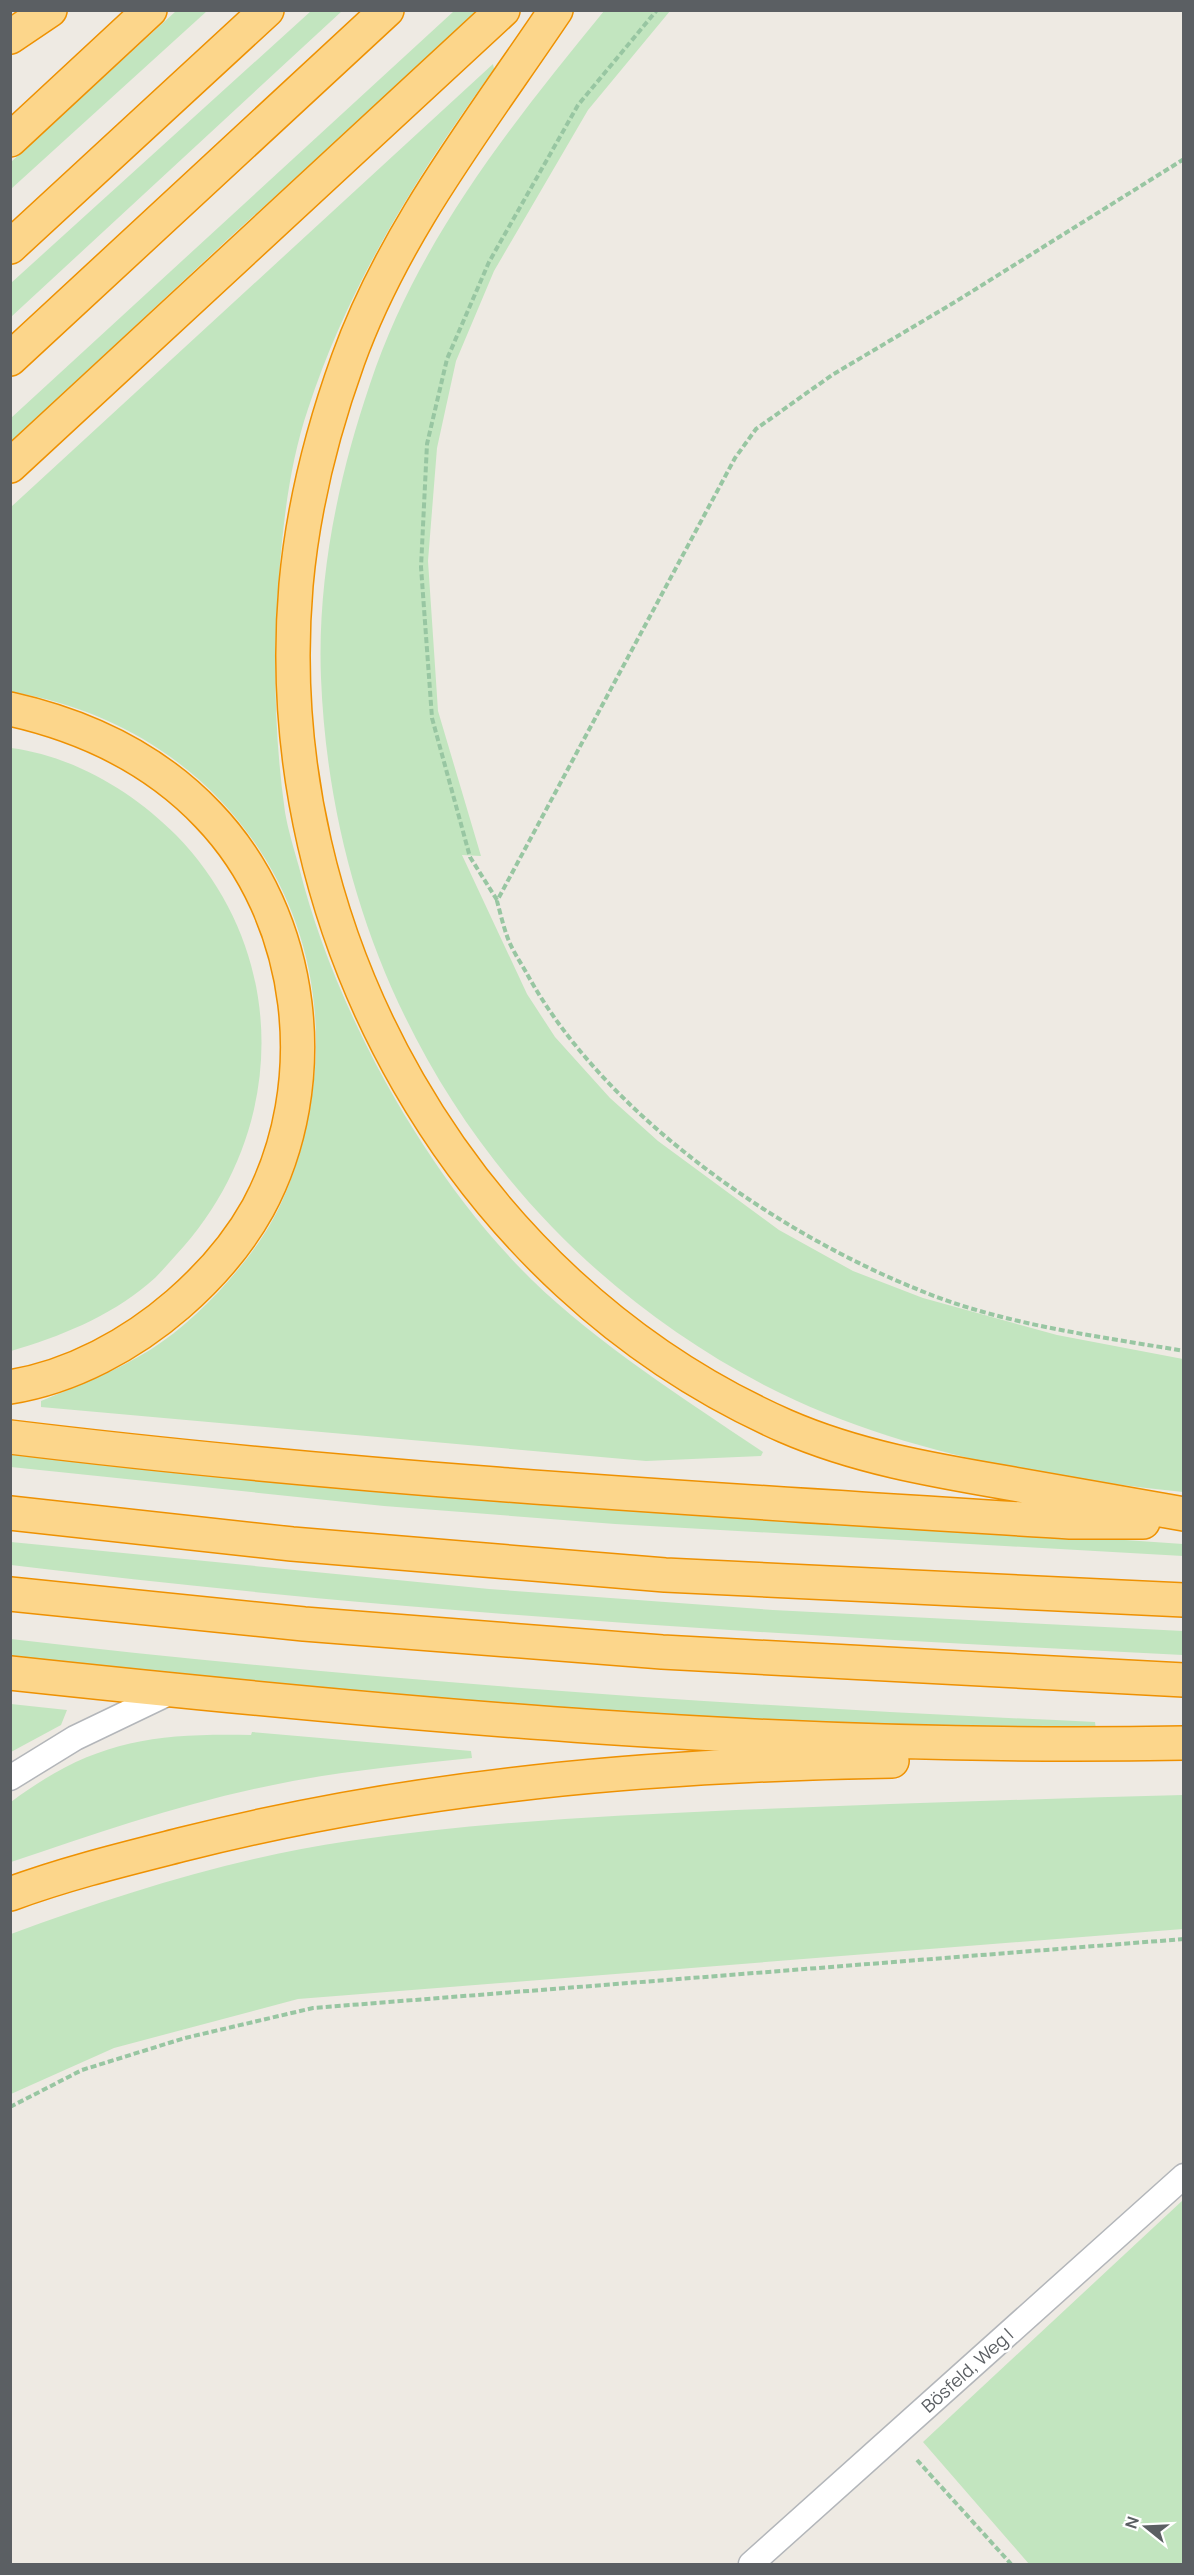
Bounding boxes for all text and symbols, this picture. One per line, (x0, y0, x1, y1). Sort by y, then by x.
street label: Bösfeld, Weg I (916, 2322, 1018, 2418)
north arrow (1116, 2497, 1176, 2557)
text: N (1119, 2513, 1144, 2531)

